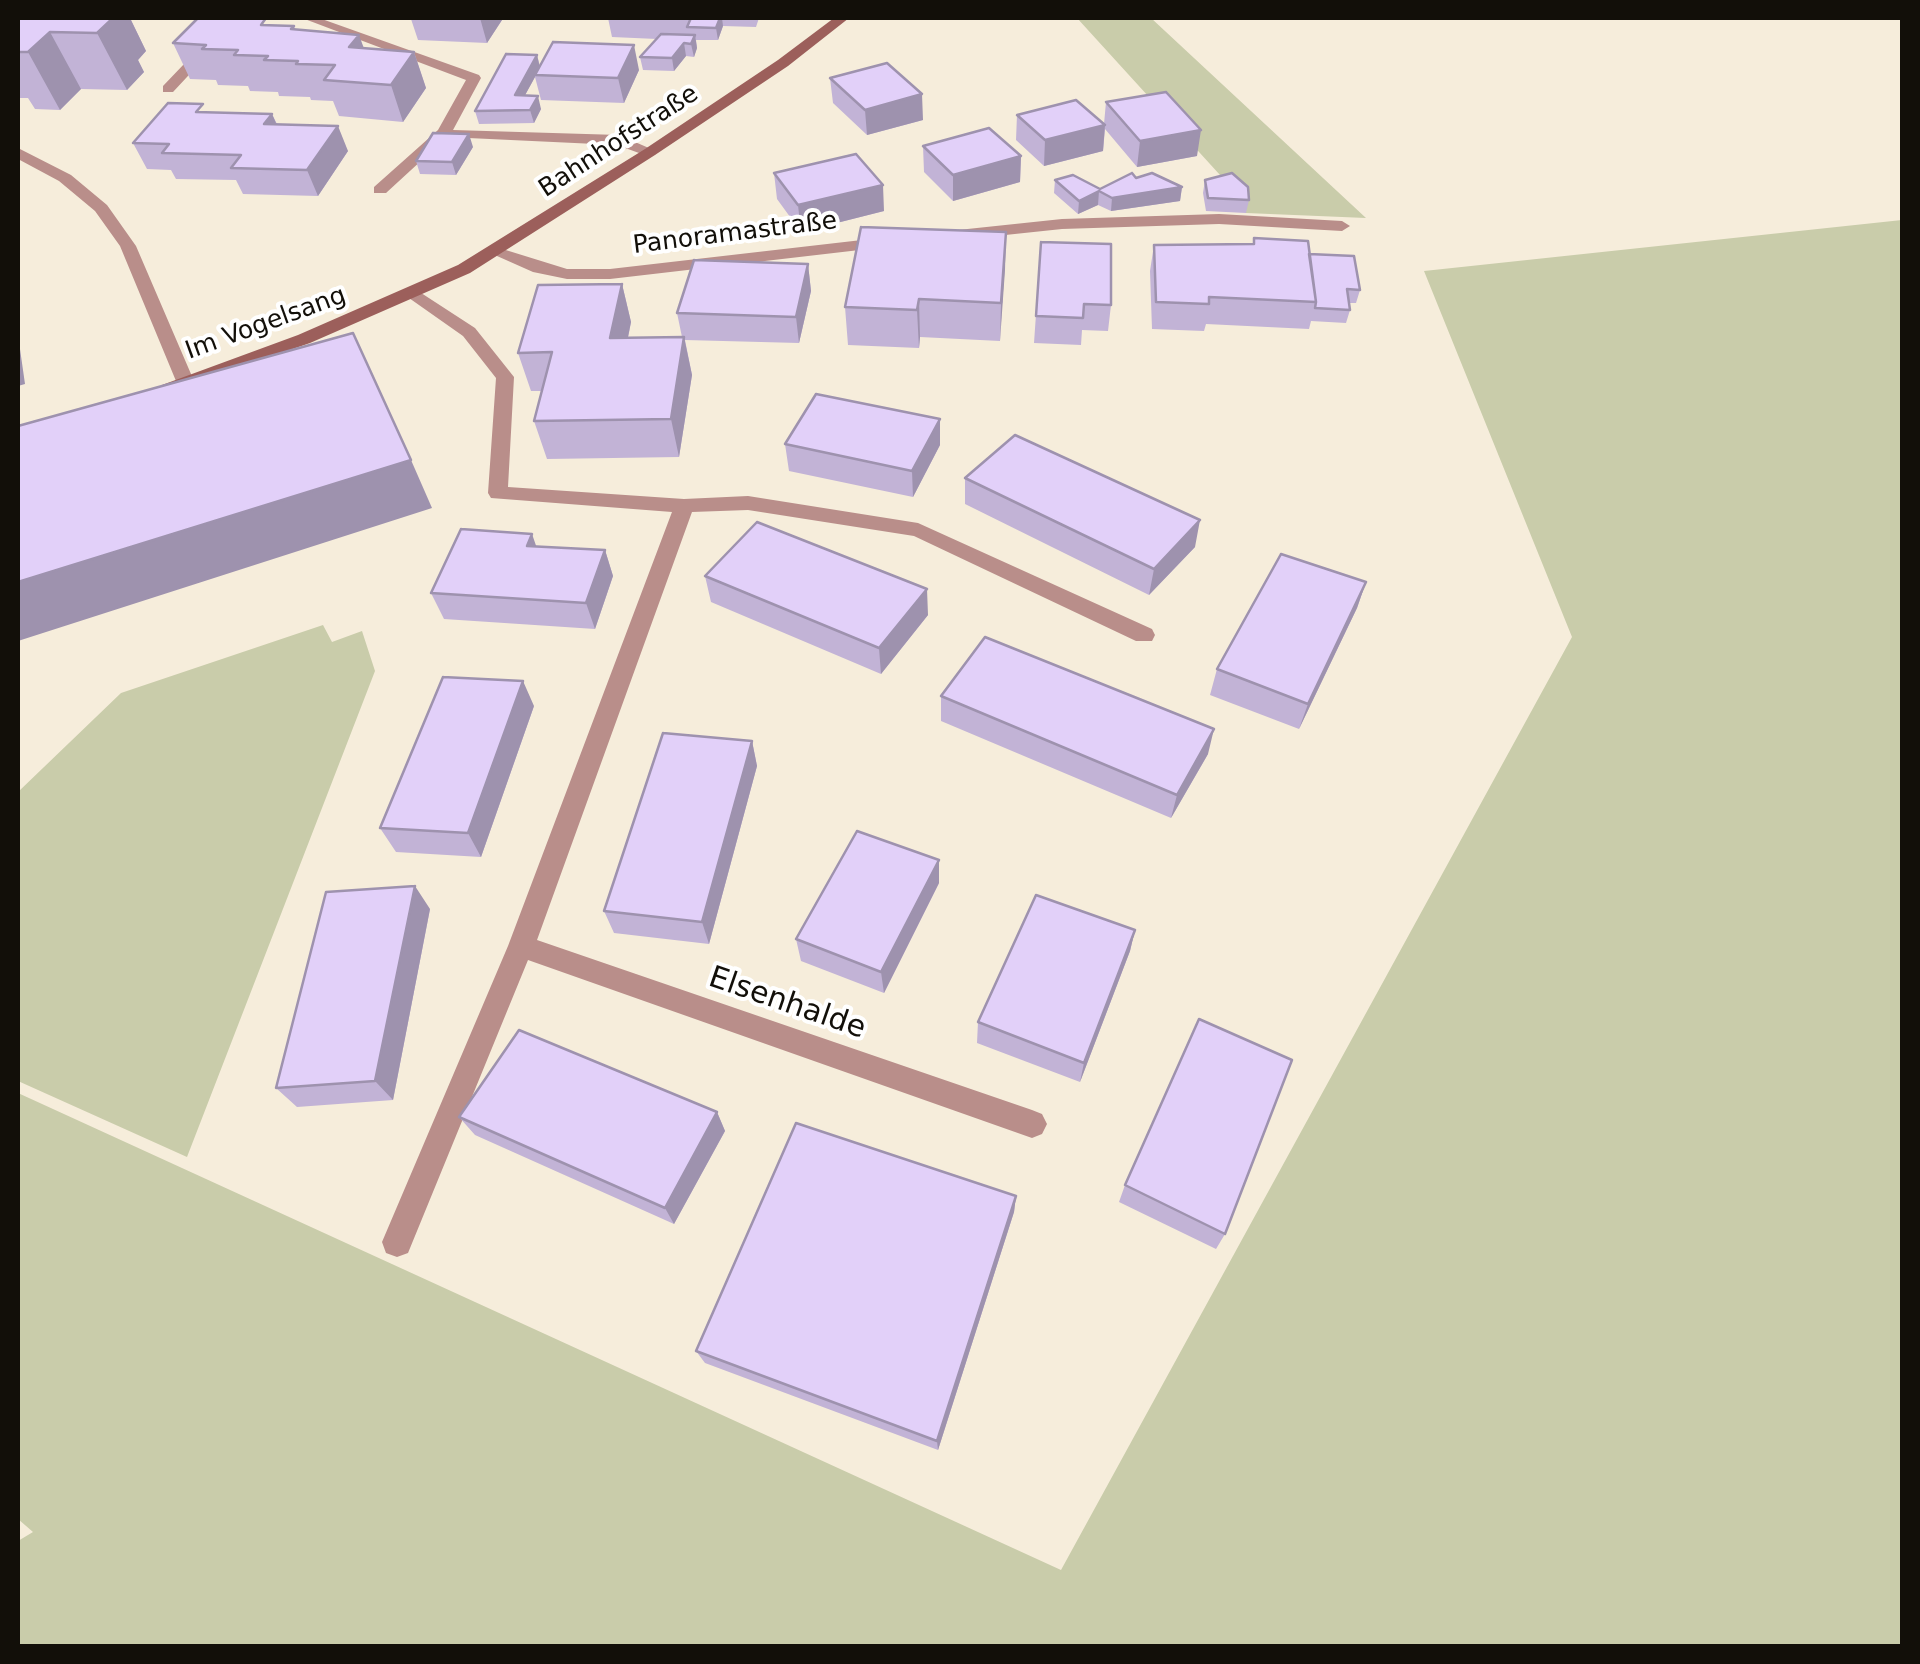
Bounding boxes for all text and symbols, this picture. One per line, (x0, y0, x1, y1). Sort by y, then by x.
street label: Bahnhofstraße (534, 79, 704, 205)
street label: Panoramastraße (631, 207, 839, 261)
street label: Im Vogelsang (182, 281, 350, 367)
street label: Elsenhalde (704, 960, 870, 1048)

